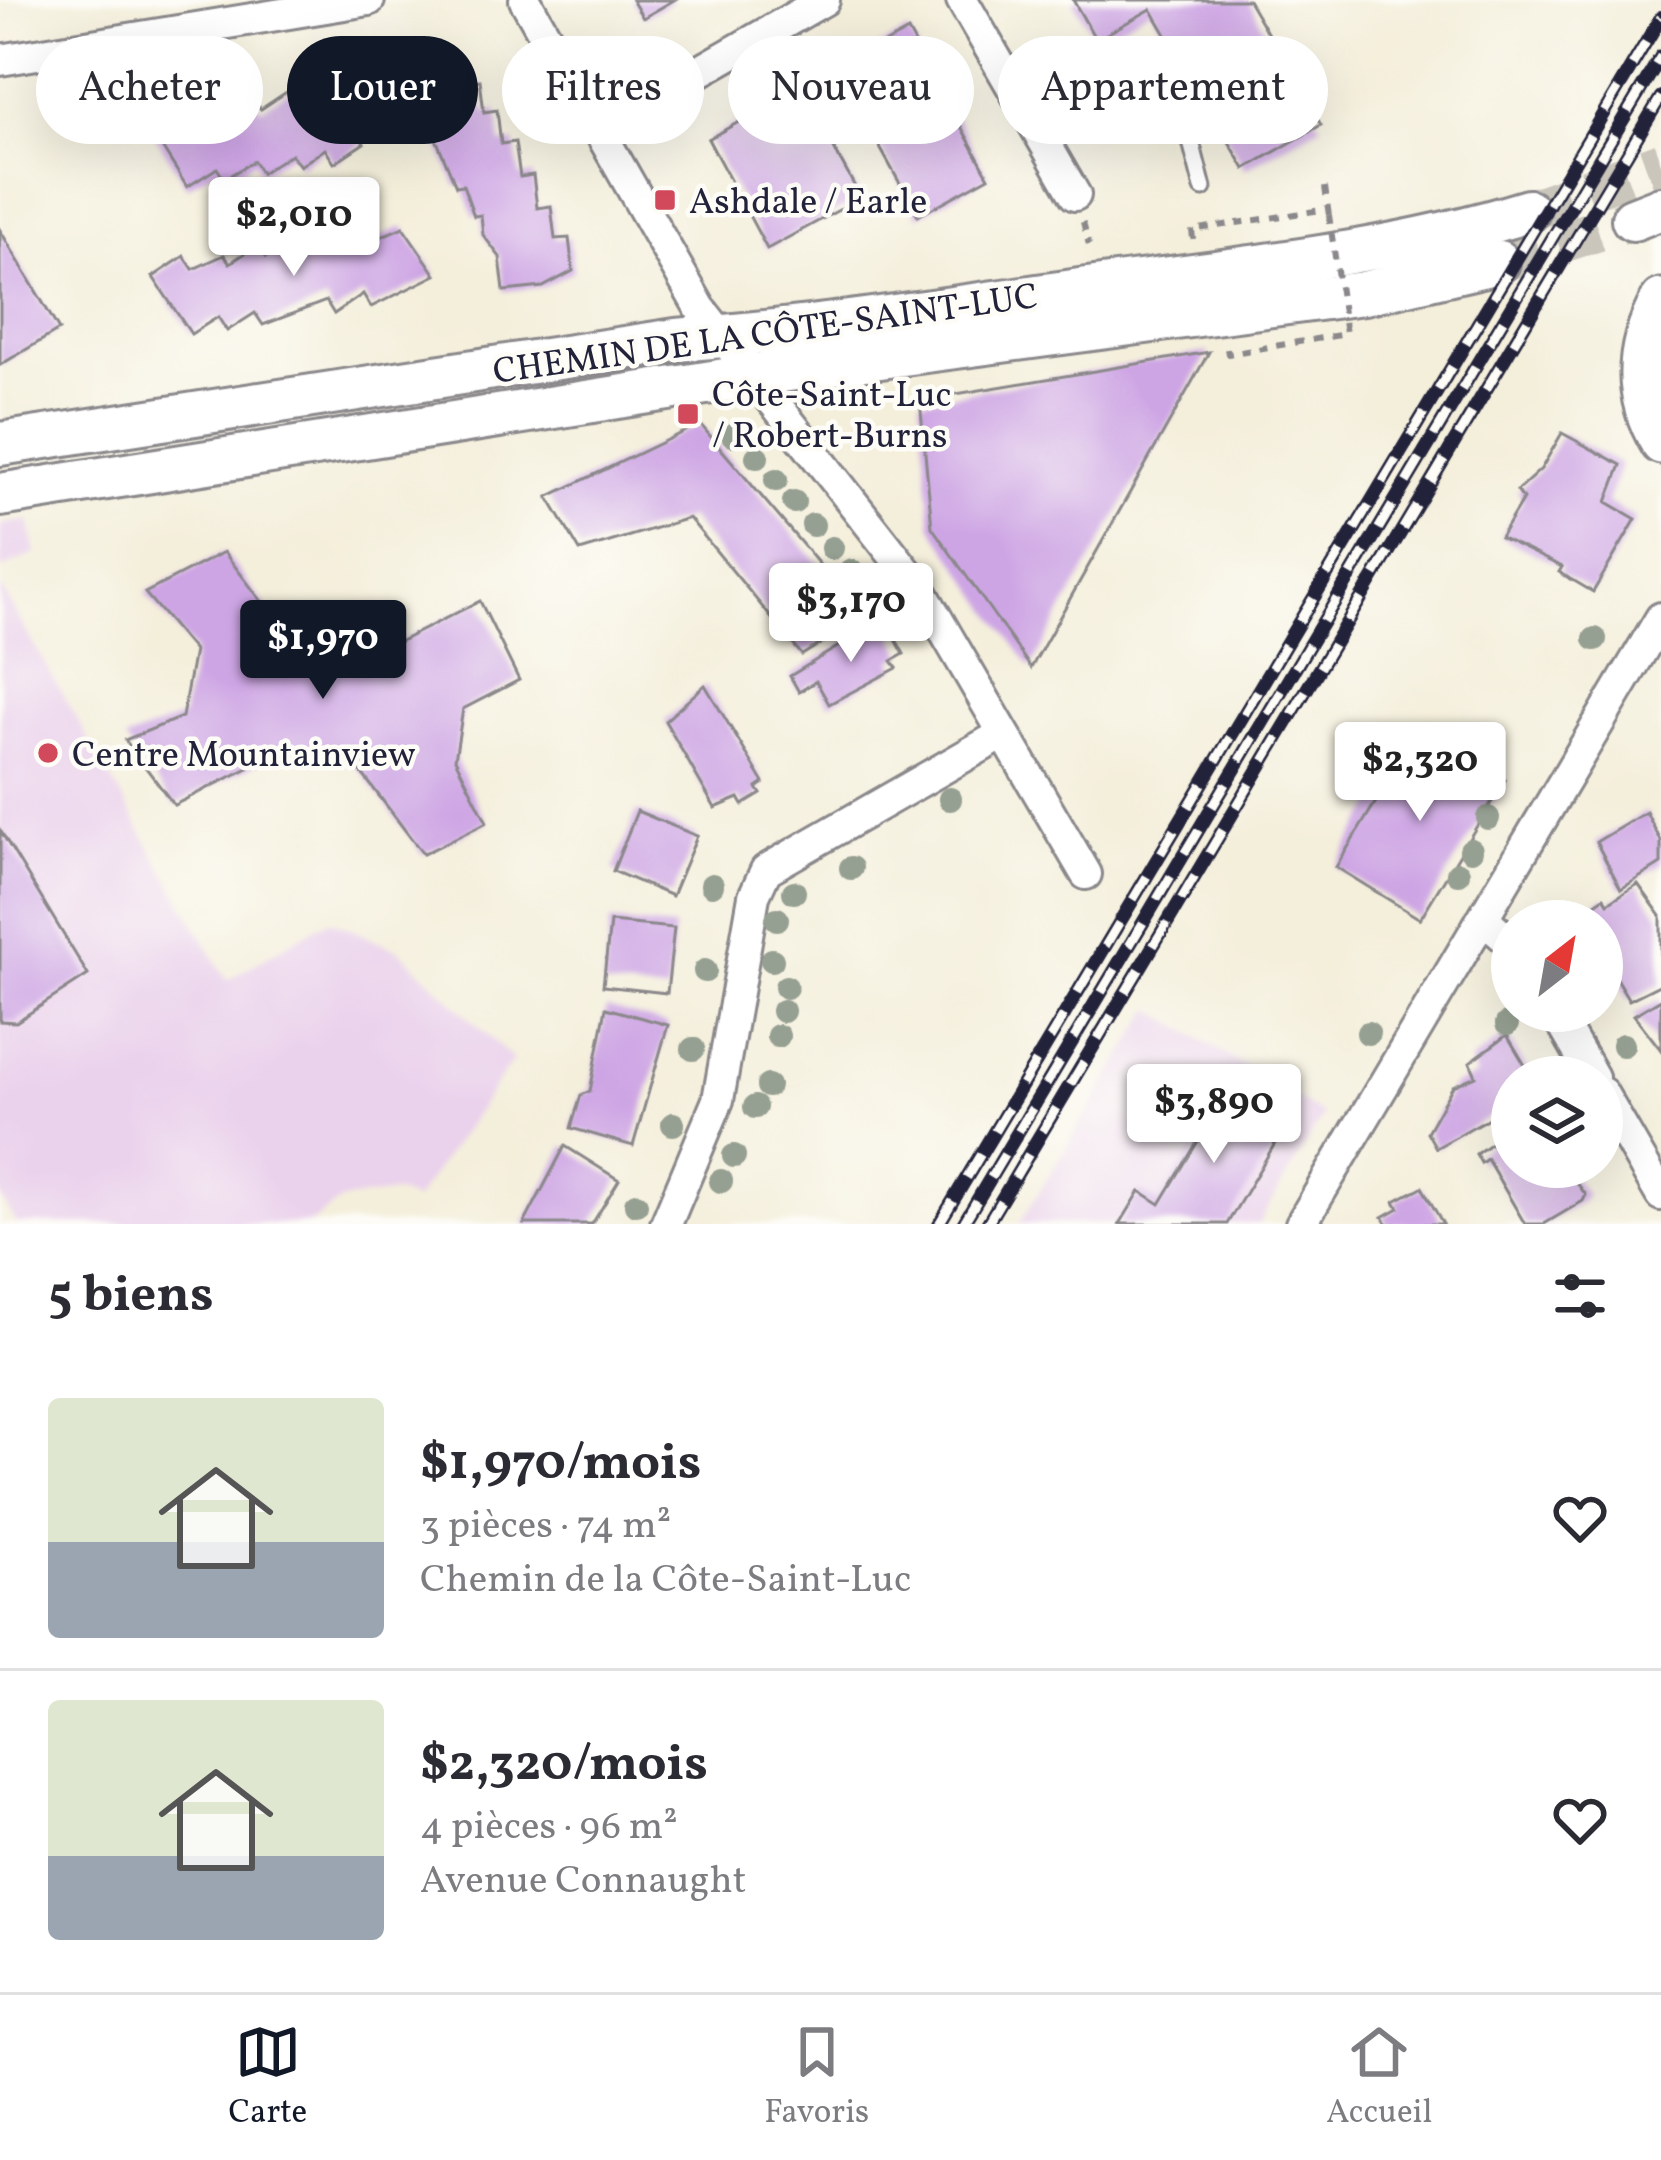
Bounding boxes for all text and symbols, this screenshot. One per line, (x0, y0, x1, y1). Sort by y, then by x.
chip: Acheter (36, 36, 263, 144)
chip: Louer (287, 36, 478, 144)
chip: Filtres (502, 36, 704, 144)
chip: Nouveau (728, 36, 974, 144)
chip: Appartement (998, 36, 1328, 144)
pin: $2,010 (196, 177, 392, 279)
place label: Ashdale / Earle (689, 179, 927, 229)
marker: Ashdale / Earle (652, 187, 678, 213)
text: $2,010 (235, 189, 353, 243)
street label: CHEMIN DE LA CÔTE-SAINT-LUC (490, 273, 1041, 399)
place label: Côte-Saint-Luc / Robert-Burns (712, 372, 952, 463)
marker: Côte-Saint-Luc / Robert-Burns (675, 401, 701, 427)
pin: $3,170 (753, 563, 949, 665)
text: $3,170 (796, 575, 906, 629)
pin: $1,970 (225, 600, 421, 702)
text: $1,970 (267, 612, 379, 666)
pin: $2,320 (1322, 722, 1518, 824)
place label: Centre Mountainview (72, 732, 416, 782)
text: $2,320 (1362, 734, 1478, 788)
marker: Centre Mountainview (35, 740, 61, 766)
north arrow (1491, 900, 1623, 1032)
map controls (1491, 900, 1623, 1188)
button: layers (1491, 1056, 1623, 1188)
pin: $3,890 (1116, 1064, 1312, 1166)
text: $3,890 (1154, 1076, 1274, 1130)
text: 5 biens (48, 1261, 214, 1332)
icon: filters (1547, 1263, 1613, 1329)
text: $1,970/mois (420, 1429, 701, 1500)
icon: home (144, 1446, 288, 1590)
icon: heart (1547, 1485, 1613, 1551)
text: 3 pièces · 74 m² (420, 1500, 671, 1554)
text: Chemin de la Côte-Saint-Luc (420, 1554, 911, 1608)
text: $2,320/mois (420, 1730, 708, 1801)
icon: home (144, 1748, 288, 1892)
icon: heart (1547, 1787, 1613, 1853)
text: 4 pièces · 96 m² (420, 1801, 678, 1855)
text: Avenue Connaught (420, 1855, 746, 1909)
tab: Carte (229, 2019, 307, 2137)
tab: Favoris (764, 2019, 869, 2137)
tab: Accueil (1326, 2019, 1432, 2137)

